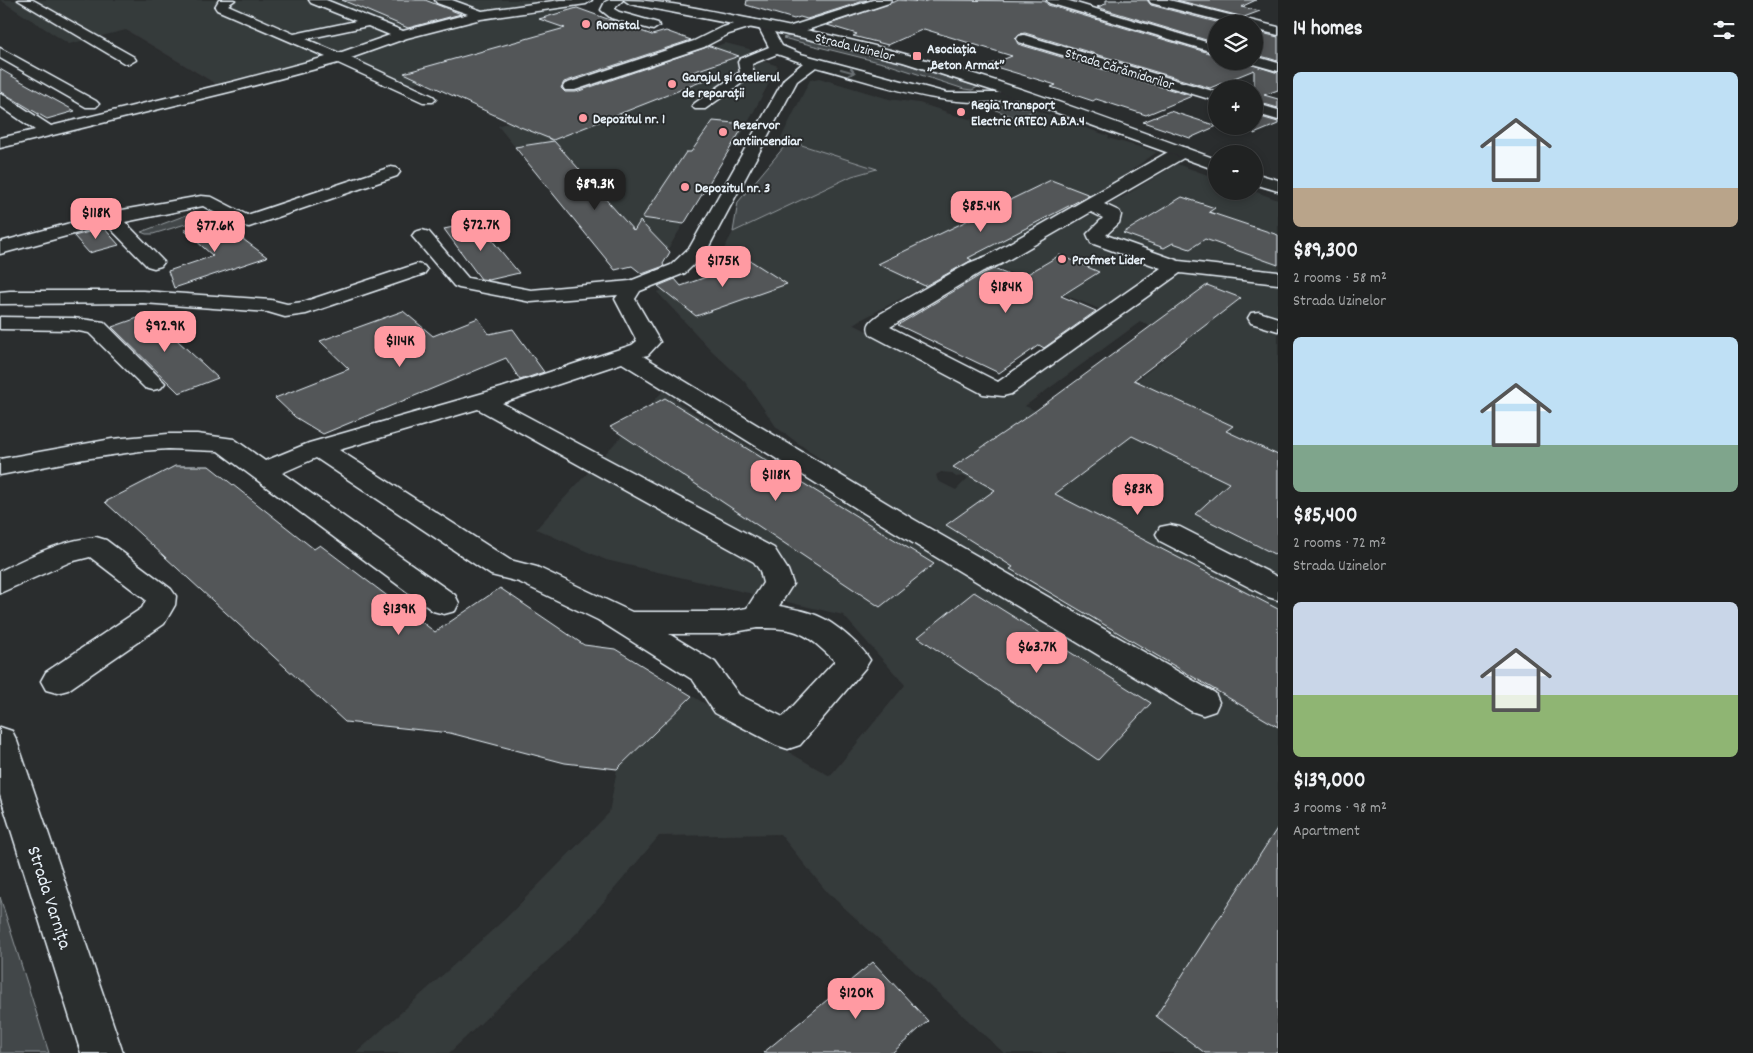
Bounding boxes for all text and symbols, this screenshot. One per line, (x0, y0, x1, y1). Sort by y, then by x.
map controls (1208, 15, 1263, 200)
button: layers (1208, 15, 1263, 70)
text: 14 homes (1293, 15, 1363, 45)
place label: Romstal (596, 16, 640, 36)
icon: filters (1710, 16, 1738, 44)
marker: Romstal (580, 18, 592, 30)
street label: Strada Uzinelor (813, 28, 897, 68)
place label: Asociația „Beton Armat” (927, 40, 1005, 76)
street label: Strada Cărămidarilor (1062, 44, 1177, 96)
marker: Asociația „Beton Armat” (911, 50, 923, 62)
one-way arrow (840, 67, 856, 76)
place label: Garajul și atelierul de reparații (682, 68, 780, 104)
marker: Garajul și atelierul de reparații (666, 78, 678, 90)
button: + (1208, 80, 1263, 135)
place label: Regia Transport Electric (RTEC) A.B.A.4 (971, 96, 1085, 132)
icon: home (1471, 105, 1561, 195)
marker: Regia Transport Electric (RTEC) A.B.A.4 (955, 106, 967, 118)
place label: Depozitul nr. 1 (593, 110, 665, 130)
marker: Depozitul nr. 1 (577, 112, 589, 124)
place label: Rezervor antiincendiar (733, 116, 803, 152)
marker: Rezervor antiincendiar (717, 126, 729, 138)
button: − (1208, 145, 1263, 200)
pin: $89.3K (554, 168, 636, 211)
text: $89.3K (575, 173, 615, 196)
place label: Depozitul nr. 3 (695, 179, 770, 199)
marker: Depozitul nr. 3 (679, 181, 691, 193)
pin: $85.4K (940, 190, 1022, 233)
text: $85.4K (962, 195, 1000, 218)
pin: $118K (61, 198, 131, 240)
text: $118K (82, 202, 110, 225)
pin: $77.6K (174, 210, 256, 253)
pin: $72.7K (440, 210, 522, 252)
text: $72.7K (462, 214, 500, 237)
text: $77.6K (196, 215, 234, 238)
text: $89,300 (1293, 237, 1358, 267)
pin: $175K (688, 246, 758, 288)
text: $175K (707, 250, 739, 273)
place label: Profmet Lider (1072, 251, 1146, 271)
marker: Profmet Lider (1056, 253, 1068, 265)
text: 2 rooms · 58 m² (1293, 267, 1387, 290)
pin: $184K (971, 272, 1041, 314)
text: $184K (990, 276, 1022, 299)
text: Strada Uzinelor (1293, 290, 1386, 313)
pin: $92.9K (124, 310, 206, 353)
text: $92.9K (145, 315, 185, 338)
pin: $114K (365, 326, 435, 368)
text: $114K (385, 330, 415, 353)
icon: home (1471, 370, 1561, 460)
pin: $118K (741, 460, 811, 502)
text: $118K (762, 464, 790, 487)
pin: $83K (1108, 474, 1168, 516)
text: $83K (1123, 478, 1153, 501)
text: $85,400 (1293, 502, 1357, 532)
text: 2 rooms · 72 m² (1293, 532, 1386, 555)
text: Strada Uzinelor (1293, 555, 1386, 578)
pin: $139K (364, 594, 434, 636)
text: $139K (382, 598, 416, 621)
pin: $63.7K (996, 632, 1078, 674)
icon: home (1471, 635, 1561, 725)
text: $63.7K (1017, 636, 1057, 659)
text: $139,000 (1293, 767, 1366, 797)
text: 3 rooms · 98 m² (1293, 797, 1387, 820)
text: Apartment (1293, 820, 1360, 843)
street label: Strada Varnița (18, 843, 77, 954)
pin: $120K (821, 978, 891, 1020)
text: $120K (839, 982, 873, 1005)

